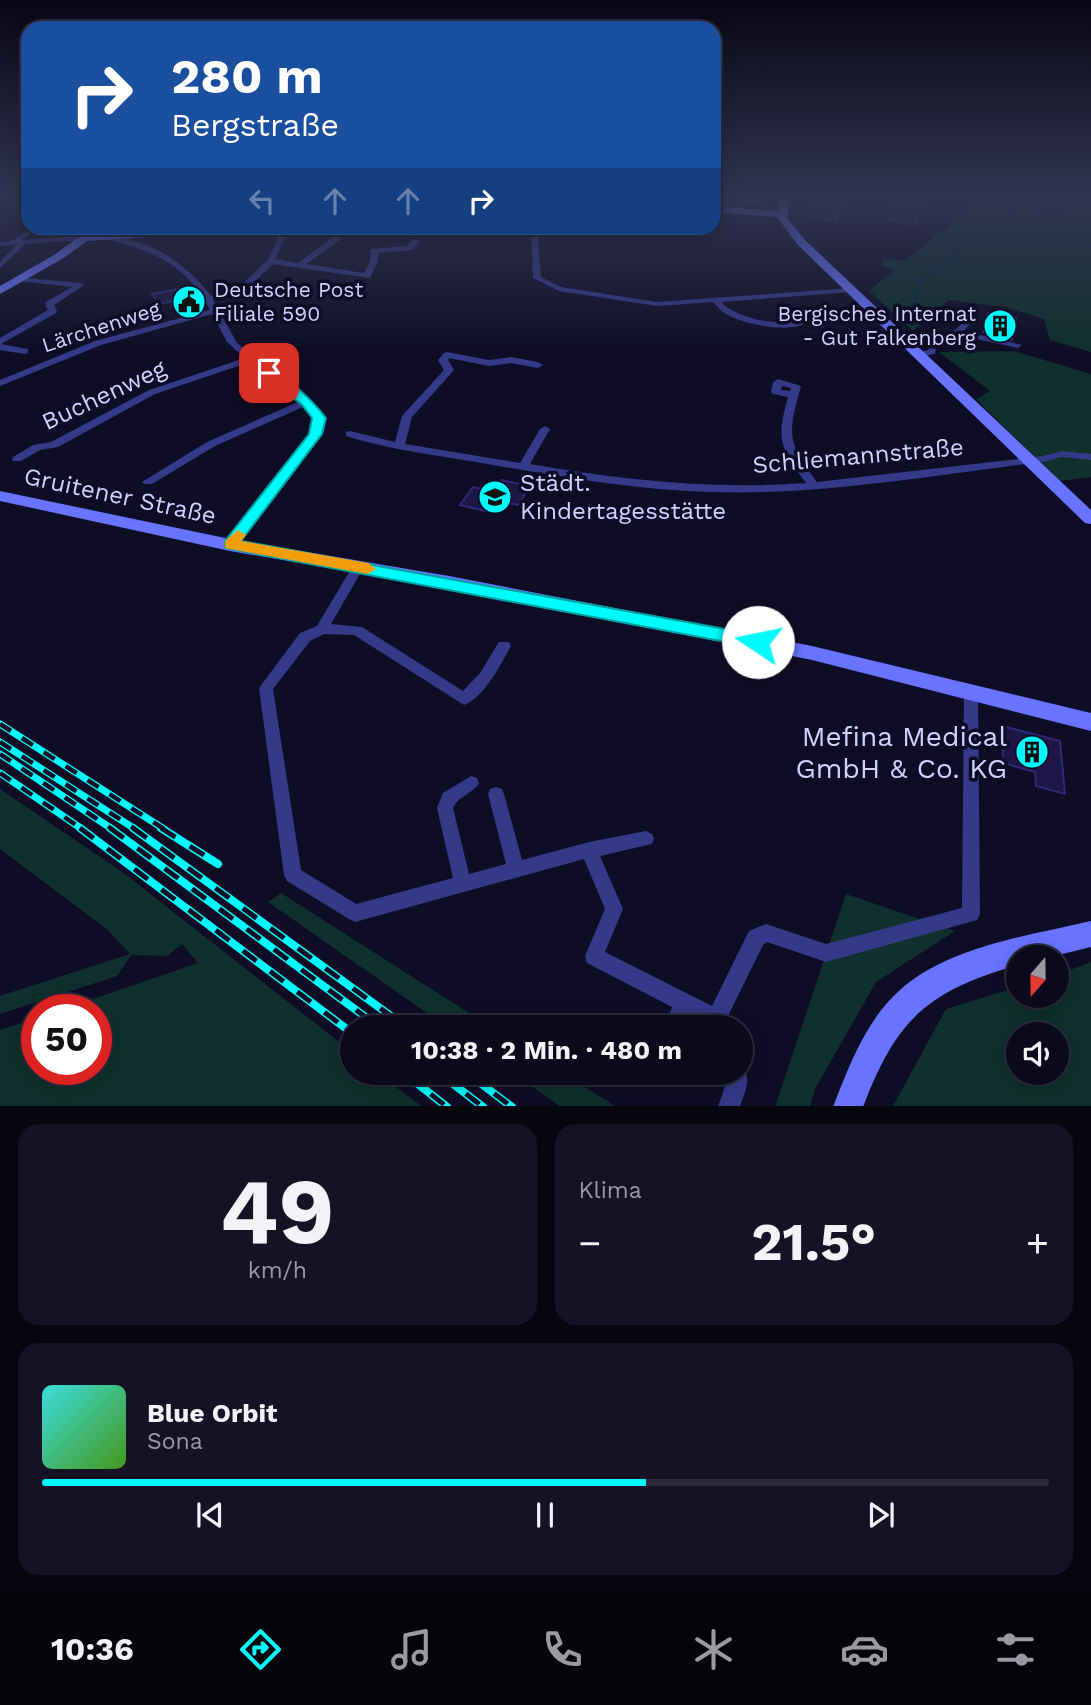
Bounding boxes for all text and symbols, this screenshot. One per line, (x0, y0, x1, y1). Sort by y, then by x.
text: 280 m (171, 47, 323, 105)
icon: right (56, 49, 147, 140)
text: Bergstraße (171, 106, 339, 144)
icon: left (243, 182, 281, 220)
icon: ahead (316, 182, 354, 220)
icon: ahead (389, 182, 427, 220)
icon: right (462, 182, 500, 220)
place label: Deutsche Post Filiale 590 (214, 277, 363, 326)
public building icon: Deutsche Post Filiale 590 (170, 283, 208, 321)
street label: Lärchenweg (39, 295, 164, 357)
place label: Bergisches Internat - Gut Falkenberg (777, 301, 977, 350)
building icon: Bergisches Internat - Gut Falkenberg (981, 307, 1019, 345)
pin (239, 343, 299, 403)
street label: Buchenweg (38, 354, 171, 436)
icon: arrive (250, 354, 288, 392)
street label: Schliemannstraße (751, 433, 965, 479)
street label: Gruitener Straße (21, 462, 219, 530)
place label: Städt. Kindertagesstätte (520, 469, 726, 525)
school or university icon: Städt. Kindertagesstätte (476, 478, 514, 516)
position arrow (721, 605, 795, 679)
place label: Mefina Medical GmbH & Co. KG (795, 720, 1007, 785)
building icon: Mefina Medical GmbH & Co. KG (1013, 733, 1051, 771)
north arrow (1006, 945, 1069, 1008)
map controls (1006, 945, 1069, 1085)
speed limit sign: 50 (21, 994, 112, 1085)
button: sound (1006, 1022, 1069, 1085)
text: 10:38 · 2 Min. · 480 m (411, 1035, 682, 1065)
text: 49 (220, 1158, 335, 1265)
text: Klima (579, 1177, 642, 1204)
text: 21.5° (751, 1212, 876, 1273)
text: − (579, 1221, 601, 1265)
text: + (1026, 1221, 1049, 1265)
text: km/h (248, 1257, 307, 1284)
text: Blue Orbit (147, 1398, 277, 1428)
text: Sona (147, 1428, 203, 1455)
icon: previous (191, 1496, 229, 1534)
icon: pause (526, 1496, 564, 1534)
icon: next (862, 1496, 900, 1534)
icon: directions (236, 1625, 285, 1674)
icon: music (387, 1625, 436, 1674)
icon: phone (538, 1625, 587, 1674)
icon: climate (689, 1625, 738, 1674)
icon: car (840, 1625, 889, 1674)
icon: filters (991, 1625, 1040, 1674)
text: 10:36 (51, 1630, 134, 1668)

